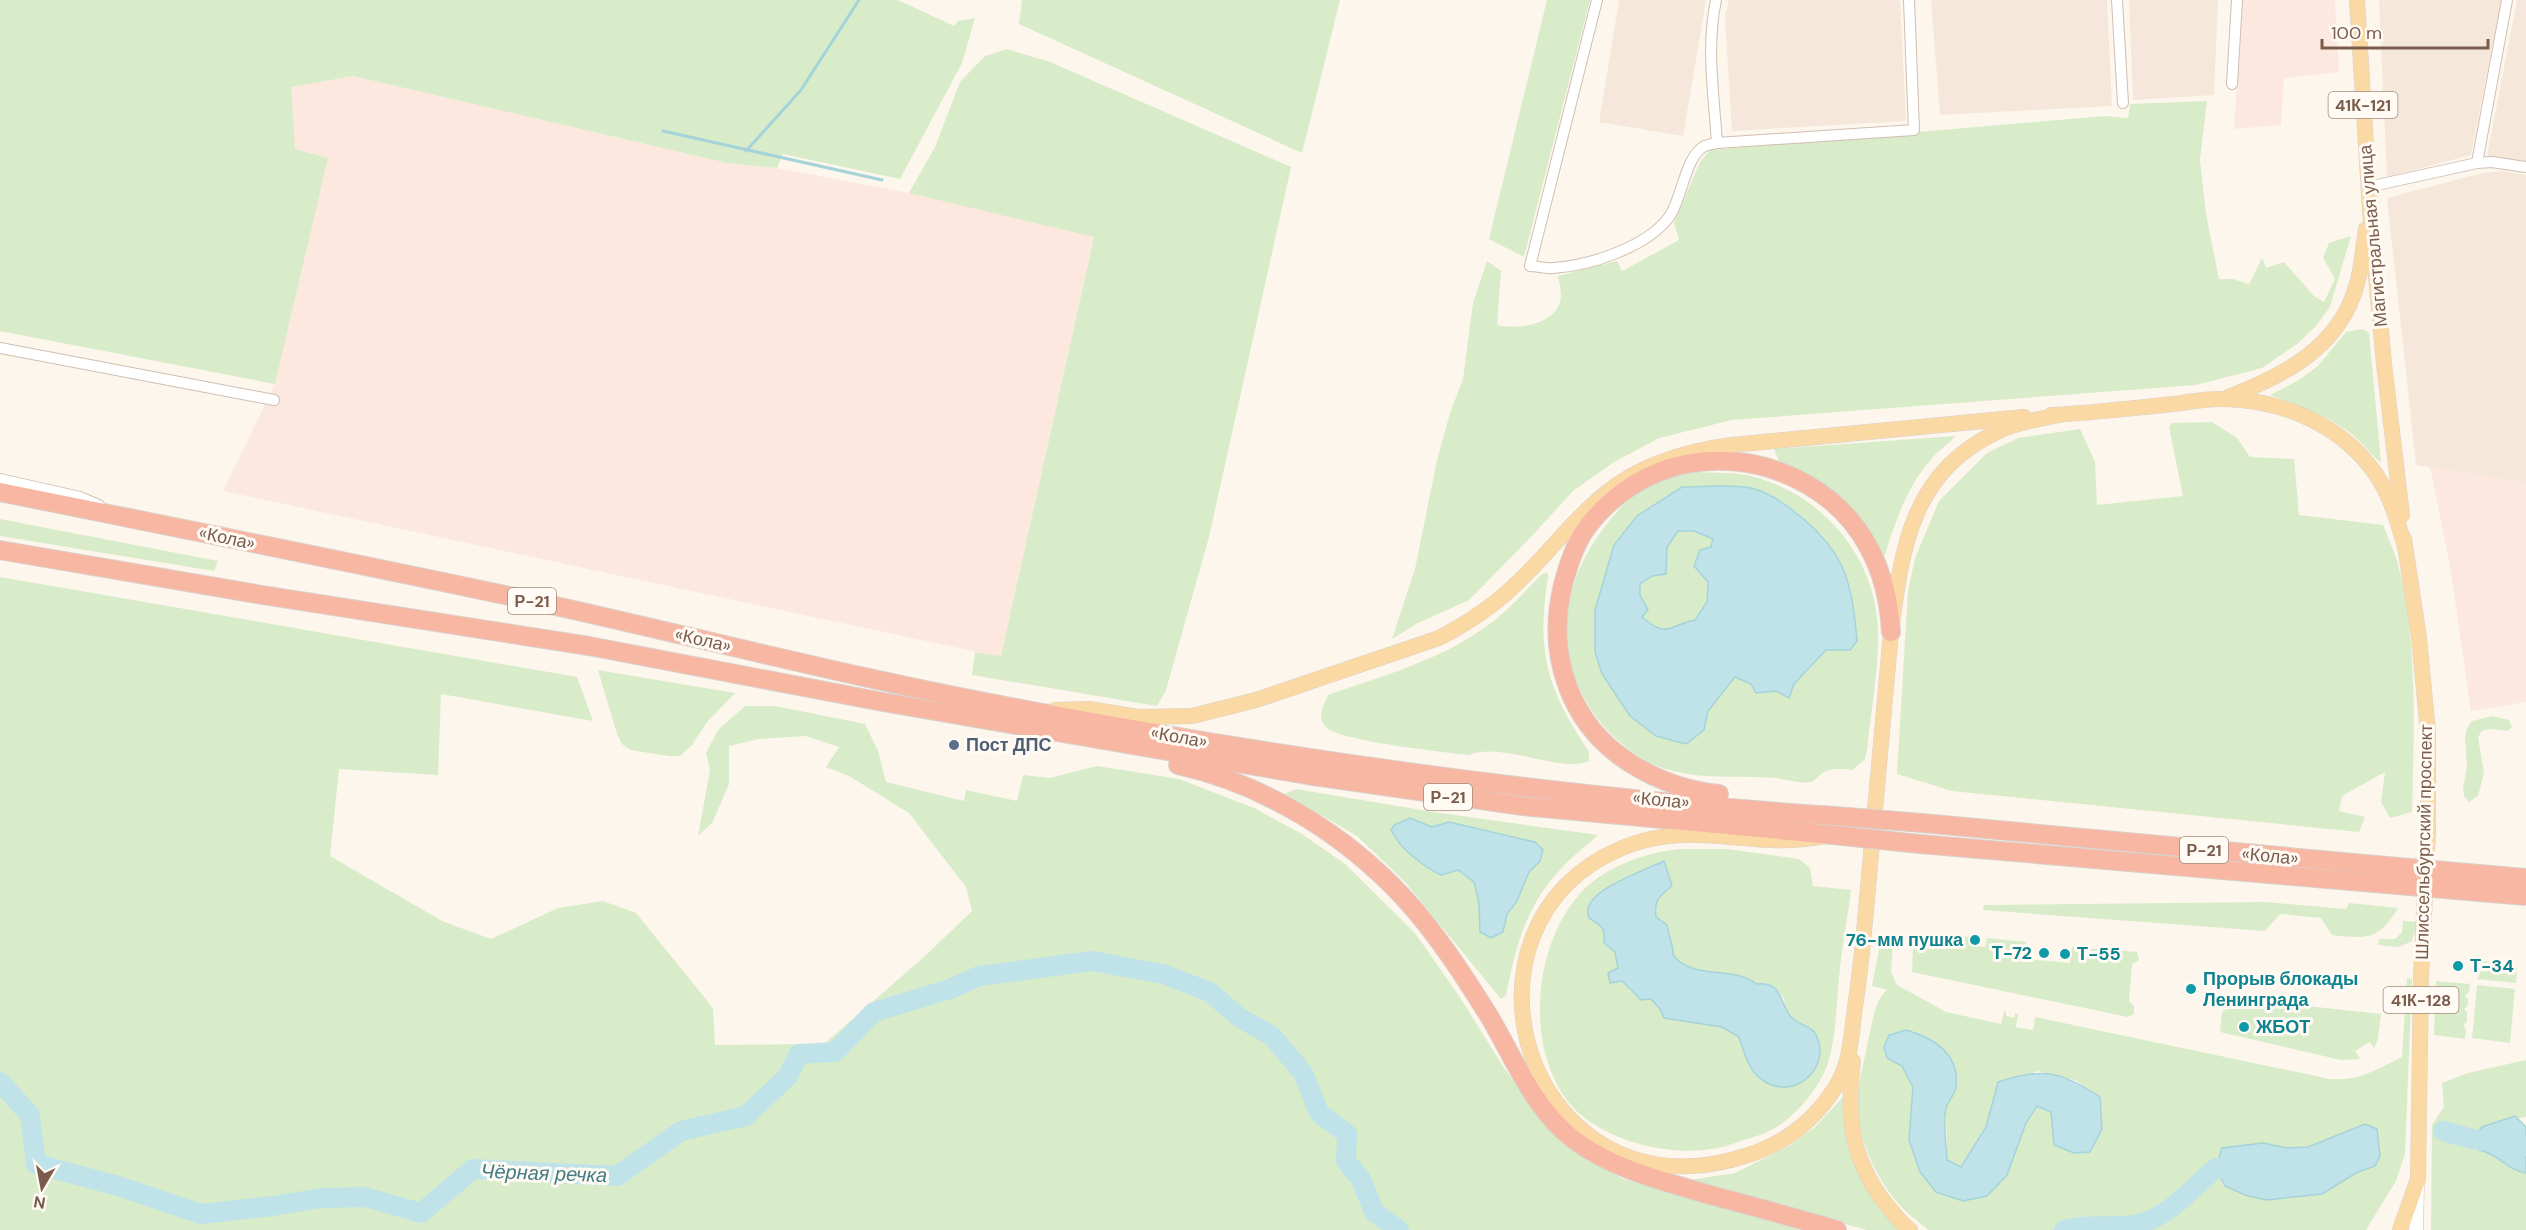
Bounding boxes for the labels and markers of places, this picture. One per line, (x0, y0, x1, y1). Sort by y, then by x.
place label: Пост ДПС (966, 733, 1052, 757)
marker: Пост ДПС (947, 738, 961, 752)
place label: 76-мм пушка (1846, 928, 1964, 952)
marker: 76-мм пушка (1968, 933, 1982, 947)
place label: Т-72 (1992, 941, 2032, 965)
place label: Т-55 (2077, 942, 2121, 966)
marker: Т-72 (2037, 946, 2051, 960)
marker: Т-55 (2058, 947, 2072, 961)
place label: Т-34 (2470, 954, 2514, 978)
marker: Т-34 (2451, 959, 2465, 973)
place label: Прорыв блокады Ленинграда (2203, 967, 2358, 1012)
marker: Прорыв блокады Ленинграда (2184, 982, 2198, 996)
place label: ЖБОТ (2255, 1015, 2310, 1039)
marker: ЖБОТ (2237, 1020, 2251, 1034)

